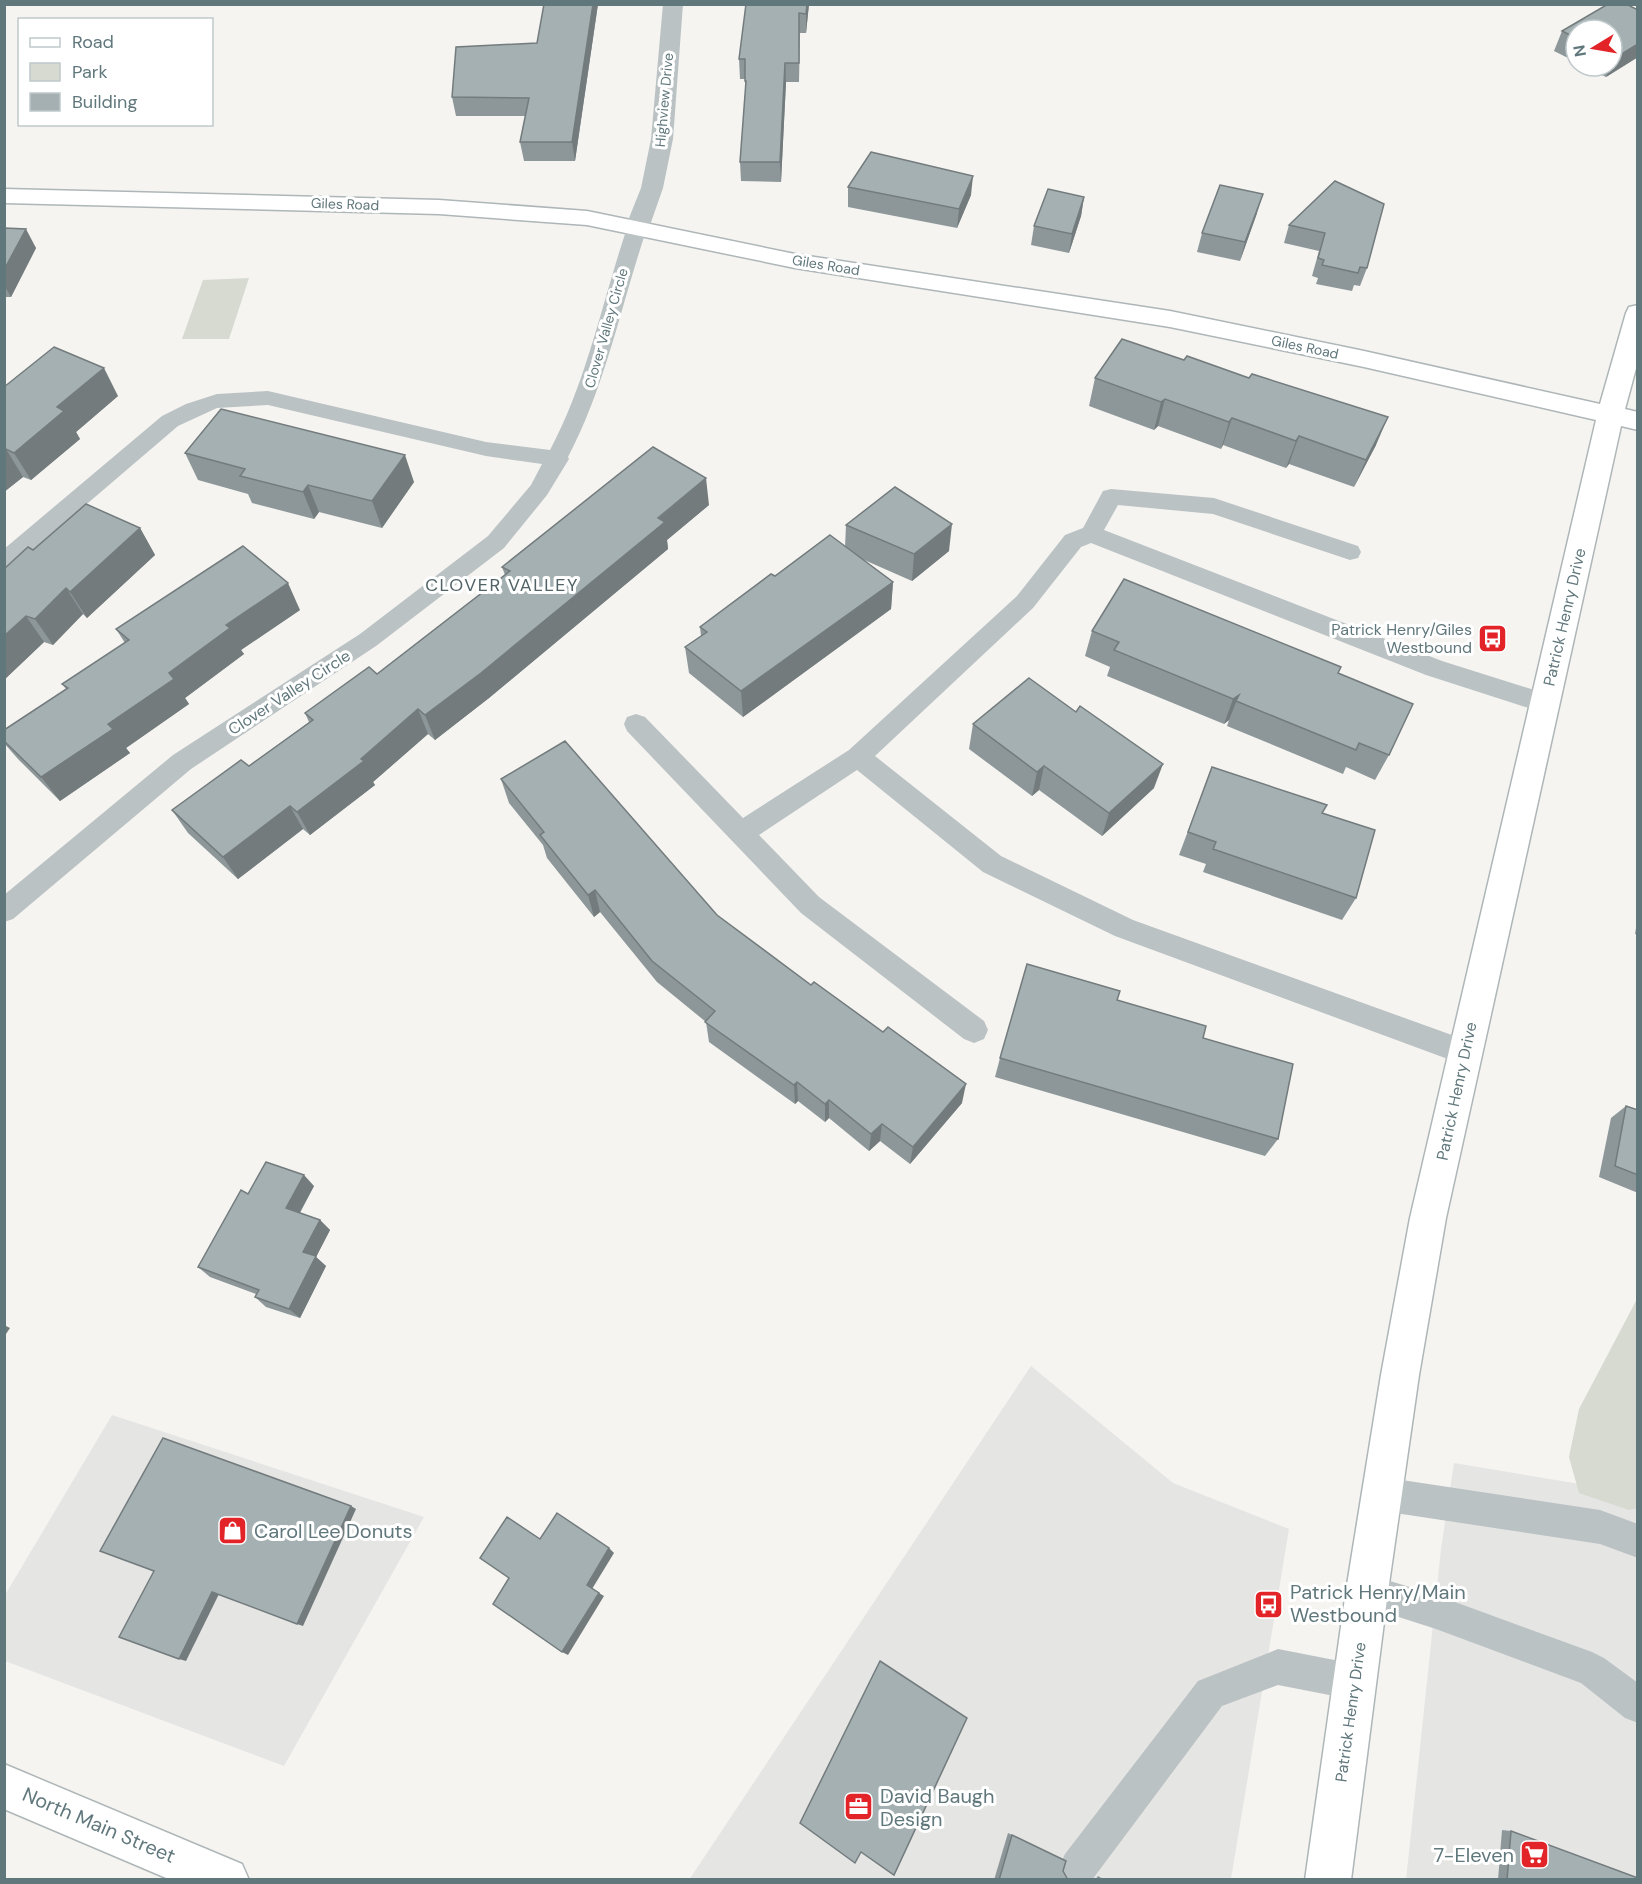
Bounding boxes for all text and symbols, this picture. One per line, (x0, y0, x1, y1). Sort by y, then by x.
legend (18, 18, 213, 126)
north arrow (1564, 18, 1624, 78)
text: Road (72, 30, 114, 54)
text: N (1568, 43, 1591, 58)
street label: Highview Drive (651, 52, 677, 148)
text: Park (72, 60, 108, 84)
text: Building (72, 90, 137, 114)
street label: Giles Road (311, 194, 379, 214)
street label: Giles Road (791, 251, 861, 279)
street label: Clover Valley Circle (580, 266, 632, 390)
street label: Giles Road (1270, 331, 1340, 363)
street label: Patrick Henry Drive (1538, 546, 1591, 688)
district label: CLOVER VALLEY (425, 573, 579, 597)
place label: Patrick Henry/Giles Westbound (1331, 619, 1472, 658)
bus stop icon: Patrick Henry/Giles Westbound (1477, 622, 1509, 654)
street label: Clover Valley Circle (224, 645, 354, 740)
street label: Patrick Henry Drive (1432, 1020, 1481, 1162)
shop icon: Carol Lee Donuts (217, 1515, 249, 1547)
place label: Carol Lee Donuts (254, 1518, 412, 1544)
place label: Patrick Henry/Main Westbound (1290, 1579, 1466, 1628)
bus stop icon: Patrick Henry/Main Westbound (1253, 1588, 1285, 1620)
street label: Patrick Henry Drive (1330, 1641, 1371, 1783)
street label: North Main Street (19, 1781, 180, 1869)
place label: David Baugh Design (880, 1783, 995, 1832)
office icon: David Baugh Design (843, 1791, 875, 1823)
supermarket icon: 7-Eleven (1519, 1839, 1551, 1871)
place label: 7-Eleven (1434, 1842, 1514, 1868)

